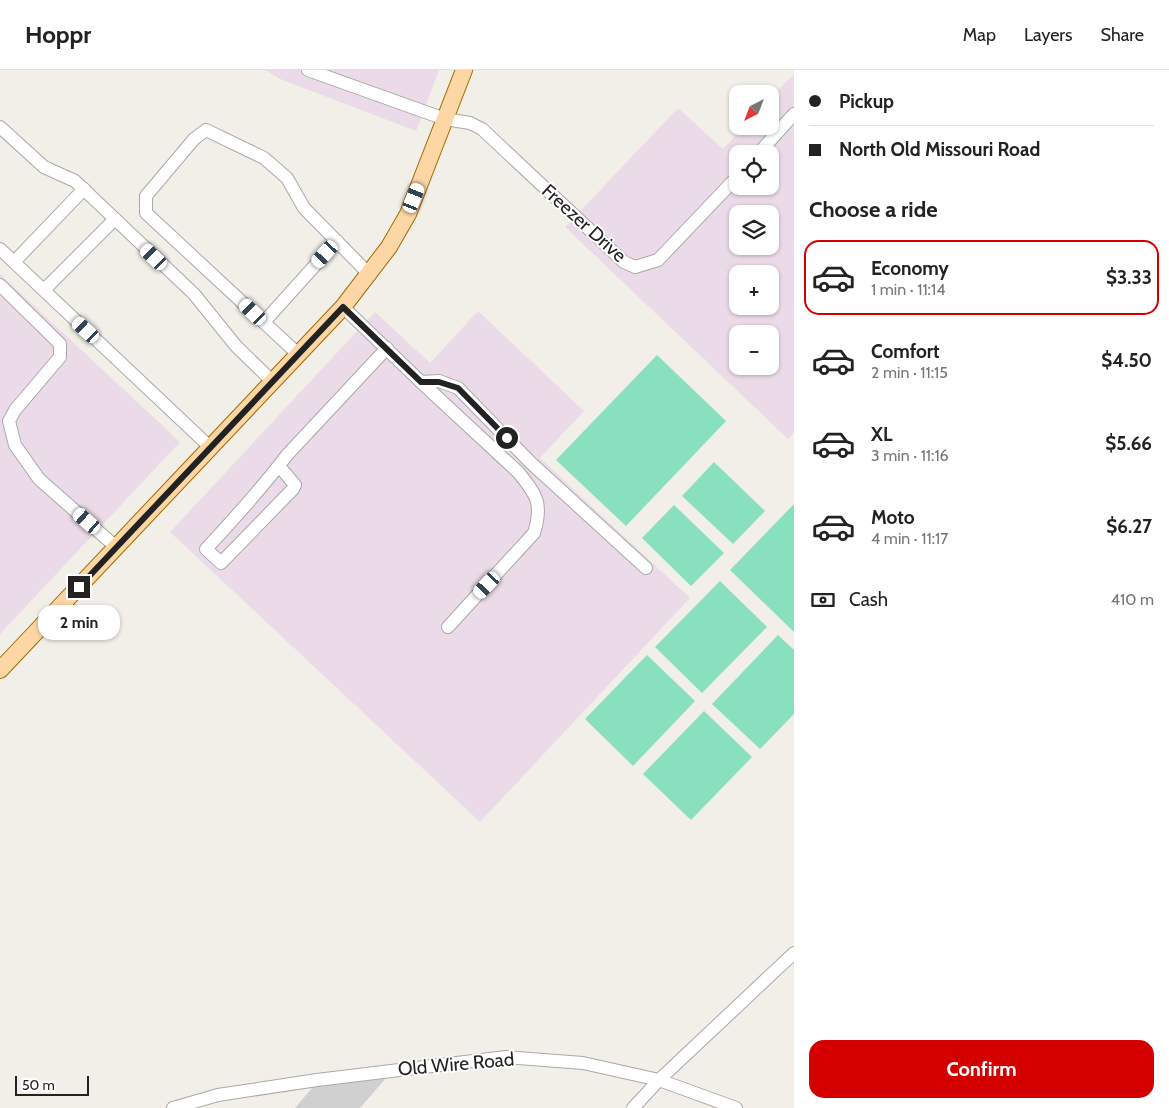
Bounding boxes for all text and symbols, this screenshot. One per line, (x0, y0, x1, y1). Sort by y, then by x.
text: Hoppr (25, 20, 91, 49)
text: Map (963, 24, 996, 46)
text: Layers (1024, 24, 1073, 46)
text: Share (1101, 24, 1144, 46)
north arrow (729, 85, 779, 135)
map controls (729, 85, 779, 375)
text: Pickup (839, 90, 894, 113)
text: North Old Missouri Road (839, 138, 1040, 161)
button: locate (729, 145, 779, 195)
street label: Freezer Drive (537, 179, 631, 267)
car (401, 181, 426, 215)
text: Choose a ride (809, 196, 938, 223)
button: layers (729, 205, 779, 255)
car (309, 238, 340, 270)
car (137, 241, 170, 273)
icon: car (811, 255, 856, 300)
text: Economy (871, 257, 949, 280)
button: + (729, 265, 779, 315)
text: $3.33 (1106, 266, 1152, 289)
text: 1 min · 11:14 (871, 280, 945, 299)
car (236, 296, 269, 328)
car (69, 314, 102, 346)
button: − (729, 325, 779, 375)
icon: car (811, 338, 856, 383)
text: Comfort (871, 340, 940, 363)
text: $4.50 (1101, 349, 1152, 372)
text: 2 min · 11:15 (871, 363, 948, 382)
icon: car (811, 421, 856, 466)
text: XL (871, 423, 892, 446)
route start (496, 427, 518, 449)
text: $5.66 (1105, 432, 1152, 455)
text: 3 min · 11:16 (871, 446, 949, 465)
icon: car (811, 504, 856, 549)
car (70, 505, 103, 537)
text: Moto (871, 506, 915, 529)
text: $6.27 (1106, 515, 1152, 538)
text: 4 min · 11:17 (871, 529, 948, 548)
car (471, 569, 502, 601)
route end (68, 576, 90, 598)
icon: cash (809, 586, 837, 614)
text: Cash (849, 588, 888, 611)
text: 410 m (1111, 590, 1154, 609)
callout: 2 min (38, 604, 120, 640)
text: 2 min (60, 613, 98, 632)
button: Confirm (809, 1040, 1154, 1098)
street label: Old Wire Road (397, 1047, 515, 1081)
scale bar (15, 1073, 89, 1096)
text: 50 m (22, 1076, 55, 1094)

